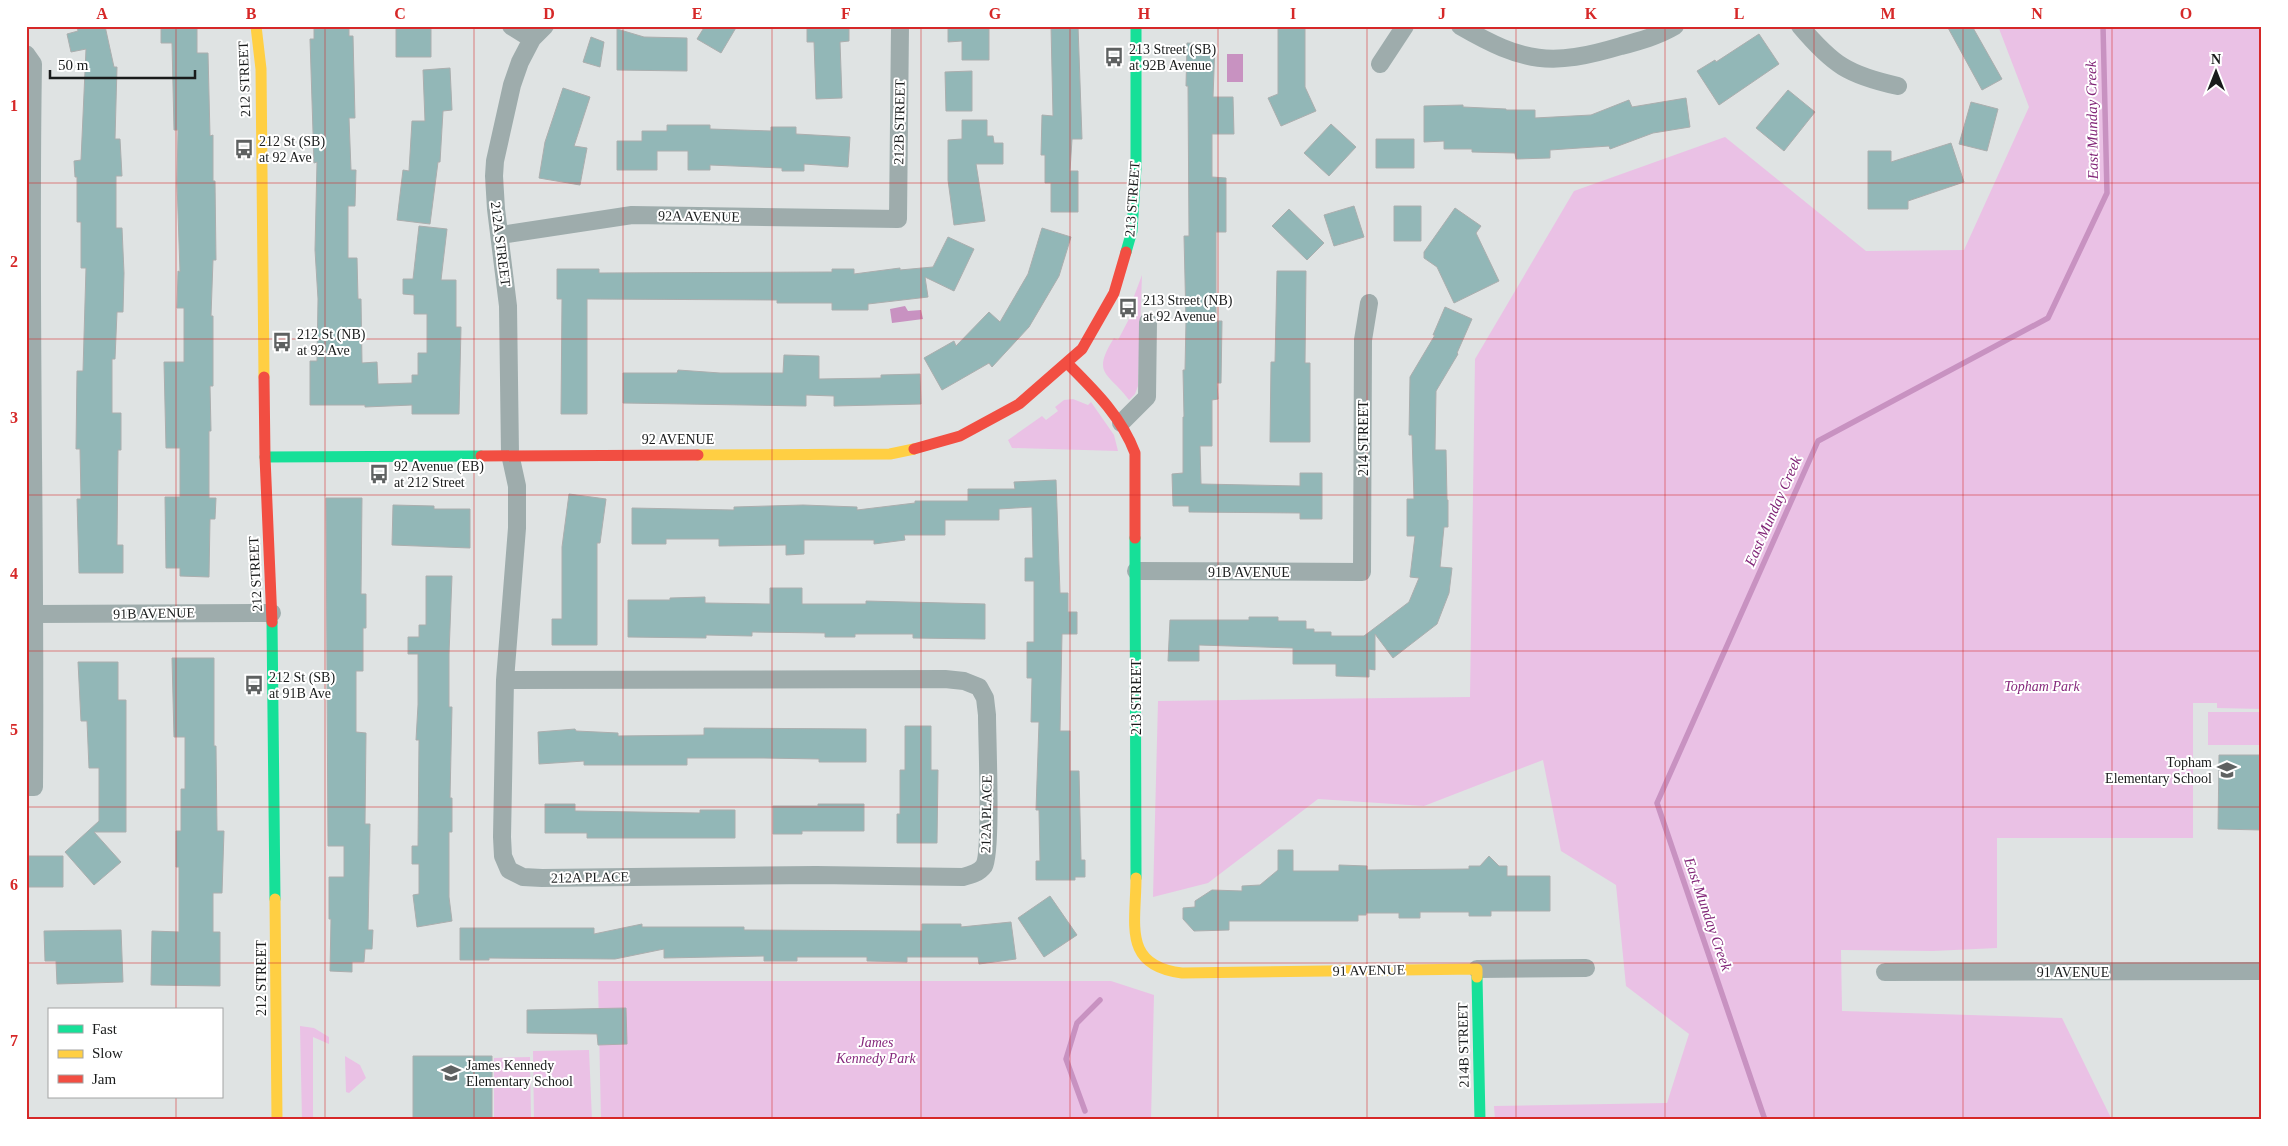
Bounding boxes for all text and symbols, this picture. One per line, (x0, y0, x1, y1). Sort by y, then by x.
text: A (96, 5, 108, 22)
text: B (246, 5, 257, 22)
text: C (394, 5, 406, 22)
text: D (543, 5, 555, 22)
text: E (692, 5, 702, 22)
text: F (841, 5, 851, 22)
text: G (989, 5, 1002, 22)
text: H (1138, 5, 1151, 22)
text: I (1290, 5, 1296, 22)
text: J (1438, 5, 1446, 22)
text: K (1585, 5, 1598, 22)
text: L (1734, 5, 1744, 22)
text: M (1880, 5, 1896, 22)
text: N (2031, 5, 2043, 22)
text: O (2180, 5, 2192, 22)
street label: 212 STREET (236, 40, 253, 117)
place label: 213 Street (SB) at 92B Avenue (1129, 42, 1216, 73)
bus stop icon: 213 Street (SB) at 92B Avenue (1103, 46, 1125, 68)
scale bar (50, 48, 195, 80)
north arrow (2190, 48, 2240, 98)
text: N (2211, 52, 2221, 67)
text: 50 m (58, 57, 89, 73)
water label: East Munday Creek (2083, 60, 2101, 180)
street label: 212B STREET (891, 79, 908, 165)
text: 1 (10, 97, 18, 114)
place label: 212 St (SB) at 92 Ave (259, 134, 325, 165)
bus stop icon: 212 St (SB) at 92 Ave (233, 138, 255, 160)
street label: 213 STREET (1122, 160, 1143, 237)
street label: 212A STREET (488, 201, 513, 288)
street label: 92A AVENUE (658, 208, 740, 225)
text: 2 (10, 253, 18, 270)
place label: 213 Street (NB) at 92 Avenue (1143, 293, 1233, 324)
bus stop icon: 213 Street (NB) at 92 Avenue (1117, 297, 1139, 319)
place label: 212 St (NB) at 92 Ave (297, 327, 366, 358)
bus stop icon: 212 St (NB) at 92 Ave (271, 331, 293, 353)
street label: 214 STREET (1356, 400, 1371, 476)
text: 3 (10, 409, 18, 426)
street label: 92 AVENUE (642, 432, 714, 447)
water label: East Munday Creek (1741, 453, 1805, 569)
place label: 92 Avenue (EB) at 212 Street (394, 459, 484, 490)
bus stop icon: 92 Avenue (EB) at 212 Street (368, 463, 390, 485)
street label: 212 STREET (246, 535, 265, 612)
text: 4 (10, 565, 18, 582)
street label: 91B AVENUE (1208, 565, 1290, 580)
street label: 91B AVENUE (113, 605, 195, 622)
street label: 213 STREET (1129, 659, 1144, 735)
place label: 212 St (SB) at 91B Ave (269, 670, 335, 701)
bus stop icon: 212 St (SB) at 91B Ave (243, 674, 265, 696)
park label: Topham Park (2004, 679, 2080, 694)
text: 5 (10, 721, 18, 738)
place label: Topham Elementary School (2105, 755, 2212, 786)
school or university icon: Topham Elementary School (2216, 759, 2238, 781)
street label: 212A PLACE (978, 775, 995, 853)
water label: East Munday Creek (1681, 854, 1735, 973)
street label: 212A PLACE (551, 869, 629, 886)
text: 6 (10, 876, 18, 893)
street label: 212 STREET (254, 940, 269, 1016)
street label: 91 AVENUE (1333, 962, 1405, 979)
street label: 91 AVENUE (2037, 965, 2109, 980)
street label: 214B STREET (1455, 1002, 1472, 1088)
legend (48, 1008, 222, 1098)
text: Fast (92, 1021, 118, 1037)
text: 7 (10, 1032, 18, 1049)
park label: James Kennedy Park (835, 1035, 917, 1066)
text: Slow (92, 1045, 123, 1061)
place label: James Kennedy Elementary School (466, 1058, 573, 1089)
school or university icon: James Kennedy Elementary School (440, 1062, 462, 1084)
text: Jam (92, 1071, 116, 1087)

